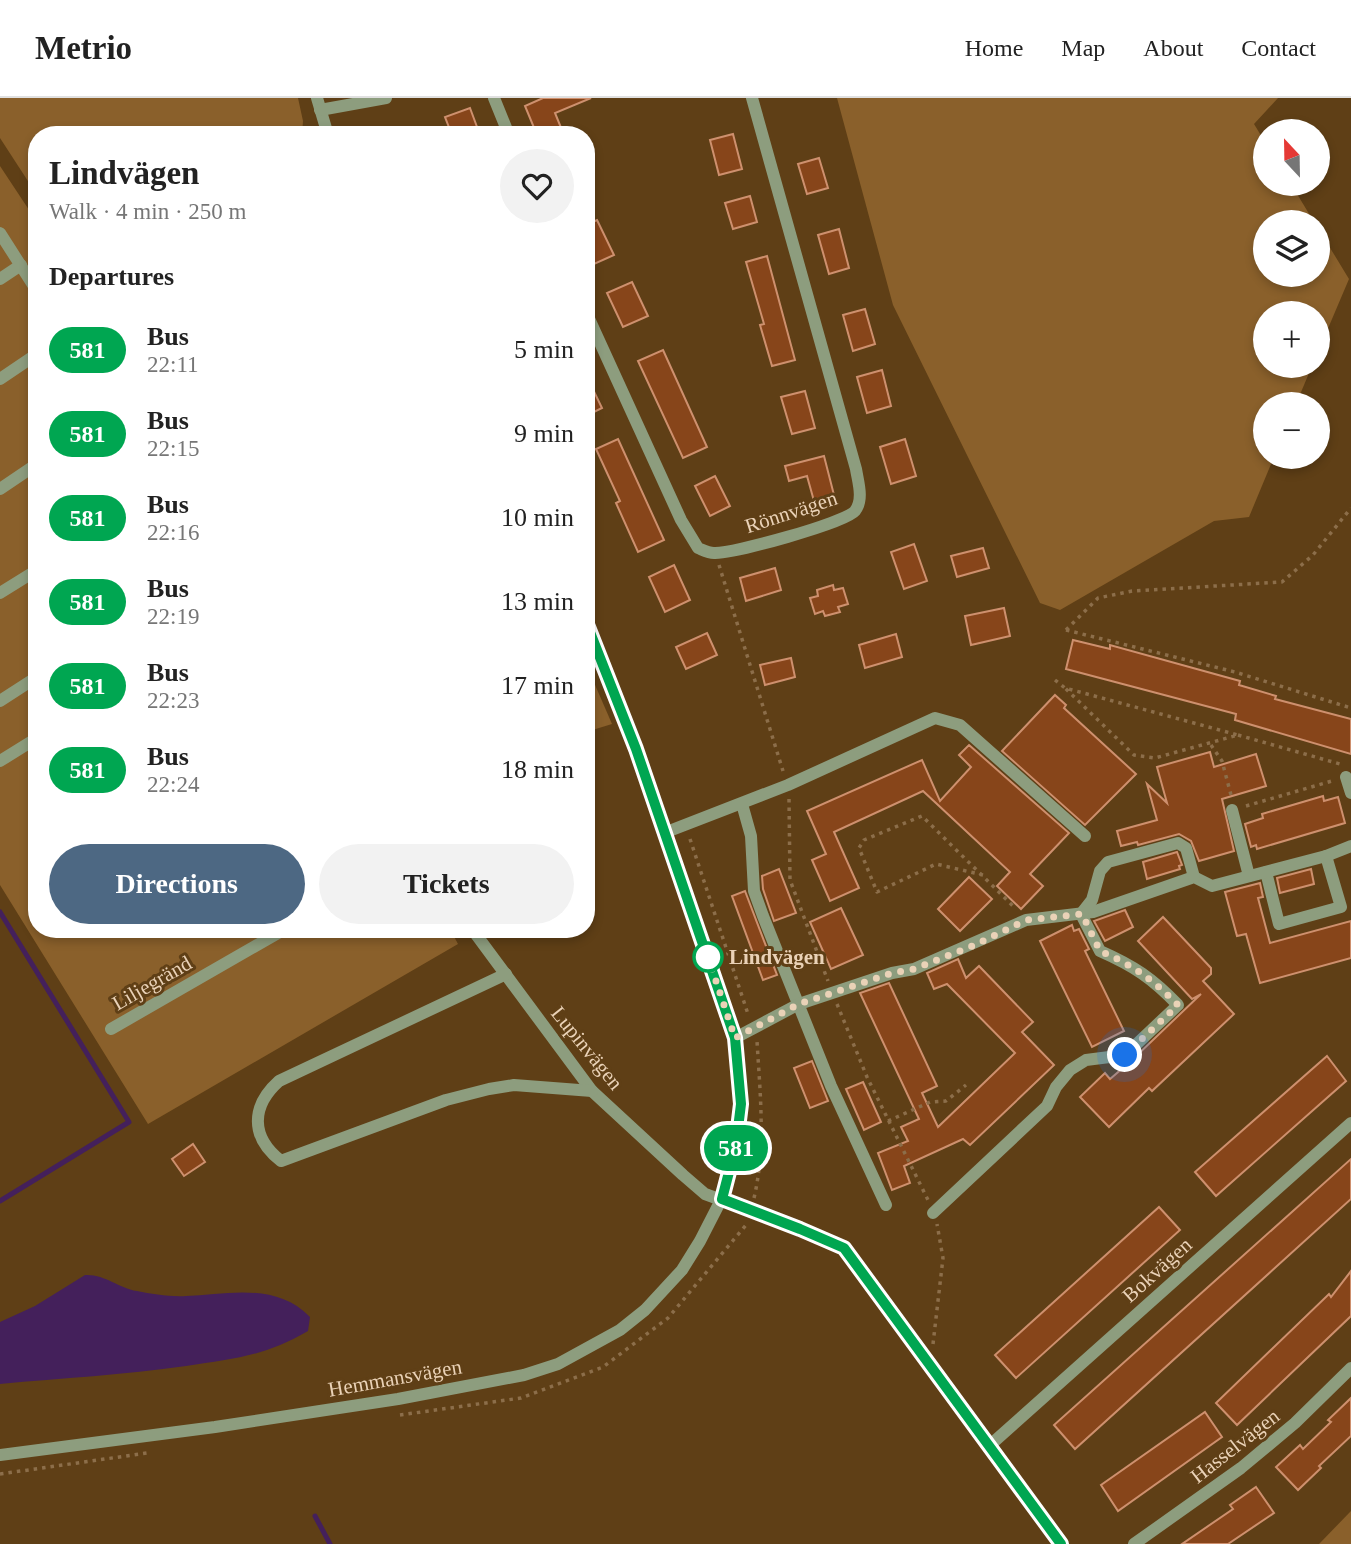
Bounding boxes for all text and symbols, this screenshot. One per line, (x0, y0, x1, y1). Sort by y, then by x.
text: Metrio (35, 30, 132, 66)
text: Home (965, 35, 1023, 61)
text: Map (1061, 35, 1105, 61)
text: About (1143, 35, 1203, 61)
text: Contact (1241, 35, 1316, 61)
north arrow (1253, 119, 1330, 196)
map controls (1253, 119, 1330, 469)
button: heart (500, 149, 574, 223)
text: Lindvägen (49, 155, 199, 191)
text: Walk · 4 min · 250 m (49, 199, 246, 224)
button: layers (1253, 210, 1330, 287)
text: Departures (49, 262, 174, 291)
button: + (1253, 301, 1330, 378)
text: Bus (147, 322, 189, 351)
text: 5 min (514, 335, 574, 364)
text: 581 (70, 337, 106, 363)
text: 22:11 (147, 352, 199, 377)
button: − (1253, 392, 1330, 469)
text: Bus (147, 406, 189, 435)
text: 9 min (514, 419, 574, 448)
text: 581 (70, 421, 106, 447)
text: 22:15 (147, 436, 199, 461)
street label: Rönnvägen (742, 486, 841, 538)
text: Bus (147, 490, 189, 519)
text: 10 min (501, 503, 574, 532)
text: 581 (70, 505, 106, 531)
text: 22:16 (147, 520, 199, 545)
text: Bus (147, 574, 189, 603)
text: 13 min (501, 587, 574, 616)
text: 581 (70, 589, 106, 615)
text: 22:19 (147, 604, 199, 629)
text: Bus (147, 658, 189, 687)
text: 17 min (501, 671, 574, 700)
text: 581 (70, 673, 106, 699)
text: 22:23 (147, 688, 199, 713)
text: Bus (147, 742, 189, 771)
text: 18 min (501, 755, 574, 784)
text: 581 (70, 757, 106, 783)
text: 22:24 (147, 772, 199, 797)
button: Directions (49, 844, 305, 924)
button: Tickets (319, 844, 574, 924)
marker: Lindvägen (693, 942, 723, 972)
place label: Lindvägen (729, 945, 825, 969)
street label: Liljegränd (108, 950, 196, 1015)
street label: Lupinvägen (546, 1001, 628, 1095)
your location (1107, 1037, 1142, 1072)
line badge: 581 (696, 1125, 776, 1171)
text: 581 (718, 1135, 754, 1161)
street label: Bokvägen (1117, 1232, 1197, 1307)
street label: Hemmansvägen (326, 1354, 464, 1402)
street label: Hasselvägen (1186, 1404, 1285, 1488)

